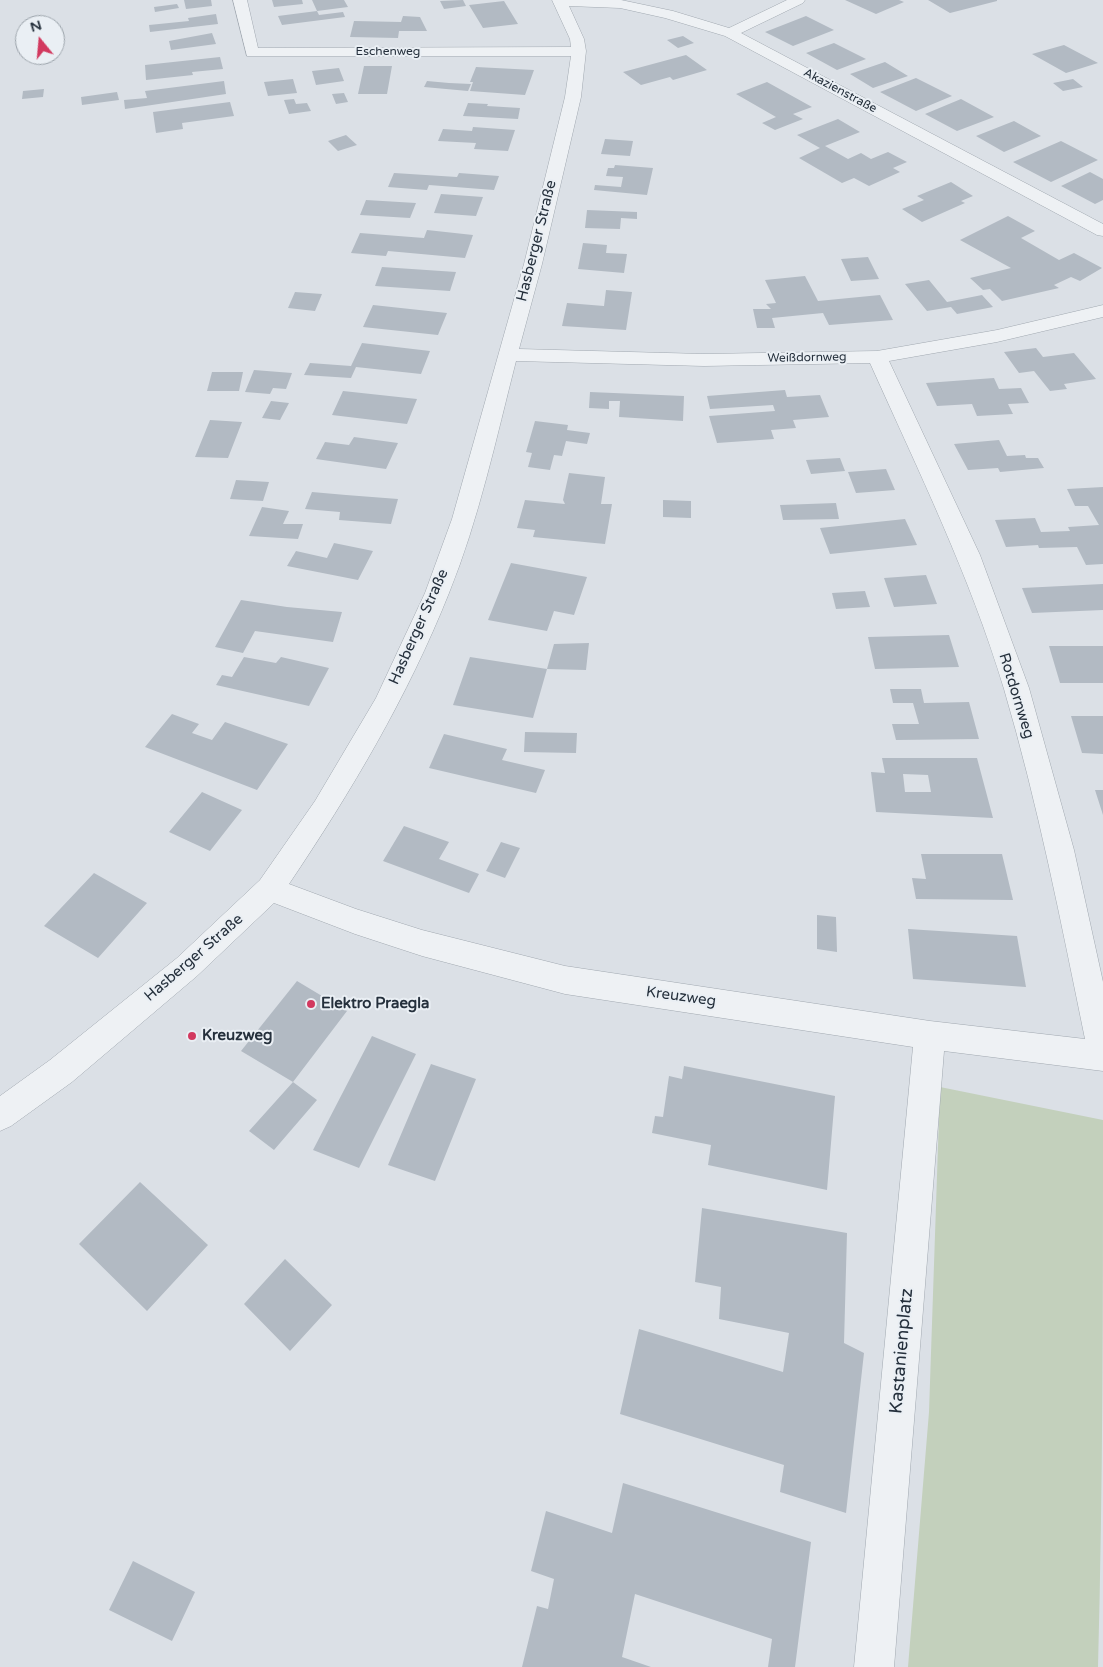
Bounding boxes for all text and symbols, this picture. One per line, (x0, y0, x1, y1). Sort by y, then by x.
north arrow (15, 15, 65, 65)
text: N (28, 16, 44, 36)
street label: Eschenweg (356, 45, 420, 59)
street label: Akazienstraße (801, 66, 879, 116)
street label: Hasberger Straße (513, 178, 561, 304)
street label: Weißdornweg (767, 350, 847, 366)
street label: Hasberger Straße (385, 566, 453, 688)
street label: Rotdornweg (994, 651, 1038, 741)
street label: Hasberger Straße (141, 910, 247, 1006)
street label: Kreuzweg (645, 983, 717, 1011)
place label: Elektro Praegla (321, 995, 429, 1013)
marker: Elektro Praegla (305, 998, 317, 1010)
place label: Kreuzweg (202, 1027, 272, 1045)
marker: Kreuzweg (186, 1030, 198, 1042)
street label: Kastanienplatz (886, 1287, 918, 1415)

